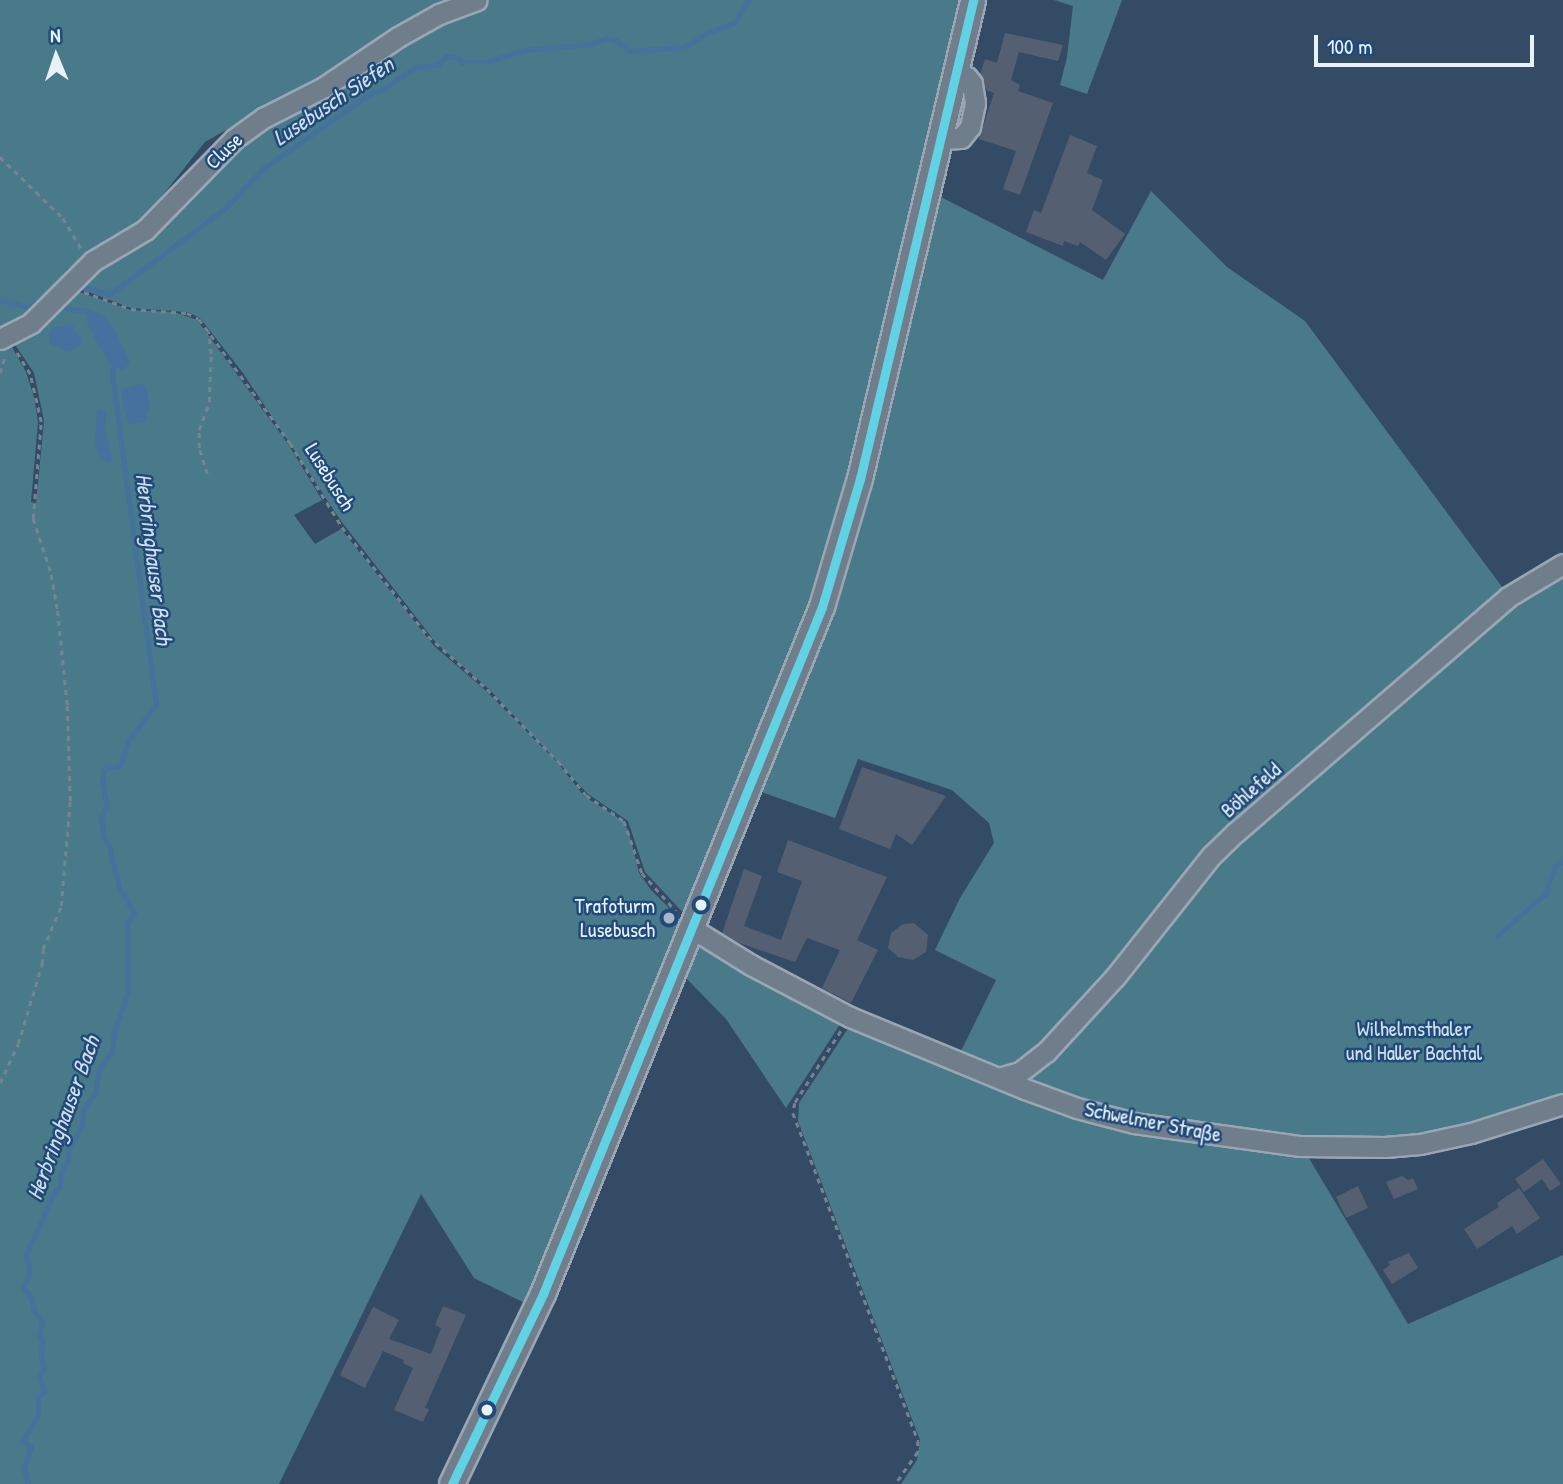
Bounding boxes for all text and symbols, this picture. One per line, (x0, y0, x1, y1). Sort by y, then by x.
north arrow (21, 21, 91, 91)
scale bar (1318, 21, 1538, 65)
text: N (50, 22, 61, 48)
text: 100 m (1327, 32, 1373, 61)
water label: Lusebusch Siefen (267, 50, 399, 152)
street label: Cluse (200, 127, 248, 175)
street label: Lusebusch (300, 439, 360, 515)
water label: Herbringhauser Bach (130, 472, 178, 646)
street label: Böhlefeld (1216, 757, 1286, 823)
place label: Trafoturm Lusebusch (575, 893, 655, 943)
unlabelled marker (694, 898, 708, 912)
marker: Trafoturm Lusebusch (661, 910, 677, 926)
park label: Wilhelmsthaler und Haller Bachtal (1346, 1016, 1482, 1066)
water label: Herbringhauser Bach (21, 1032, 105, 1204)
street label: Schwelmer Straße (1083, 1096, 1223, 1148)
unlabelled marker (480, 1403, 494, 1417)

